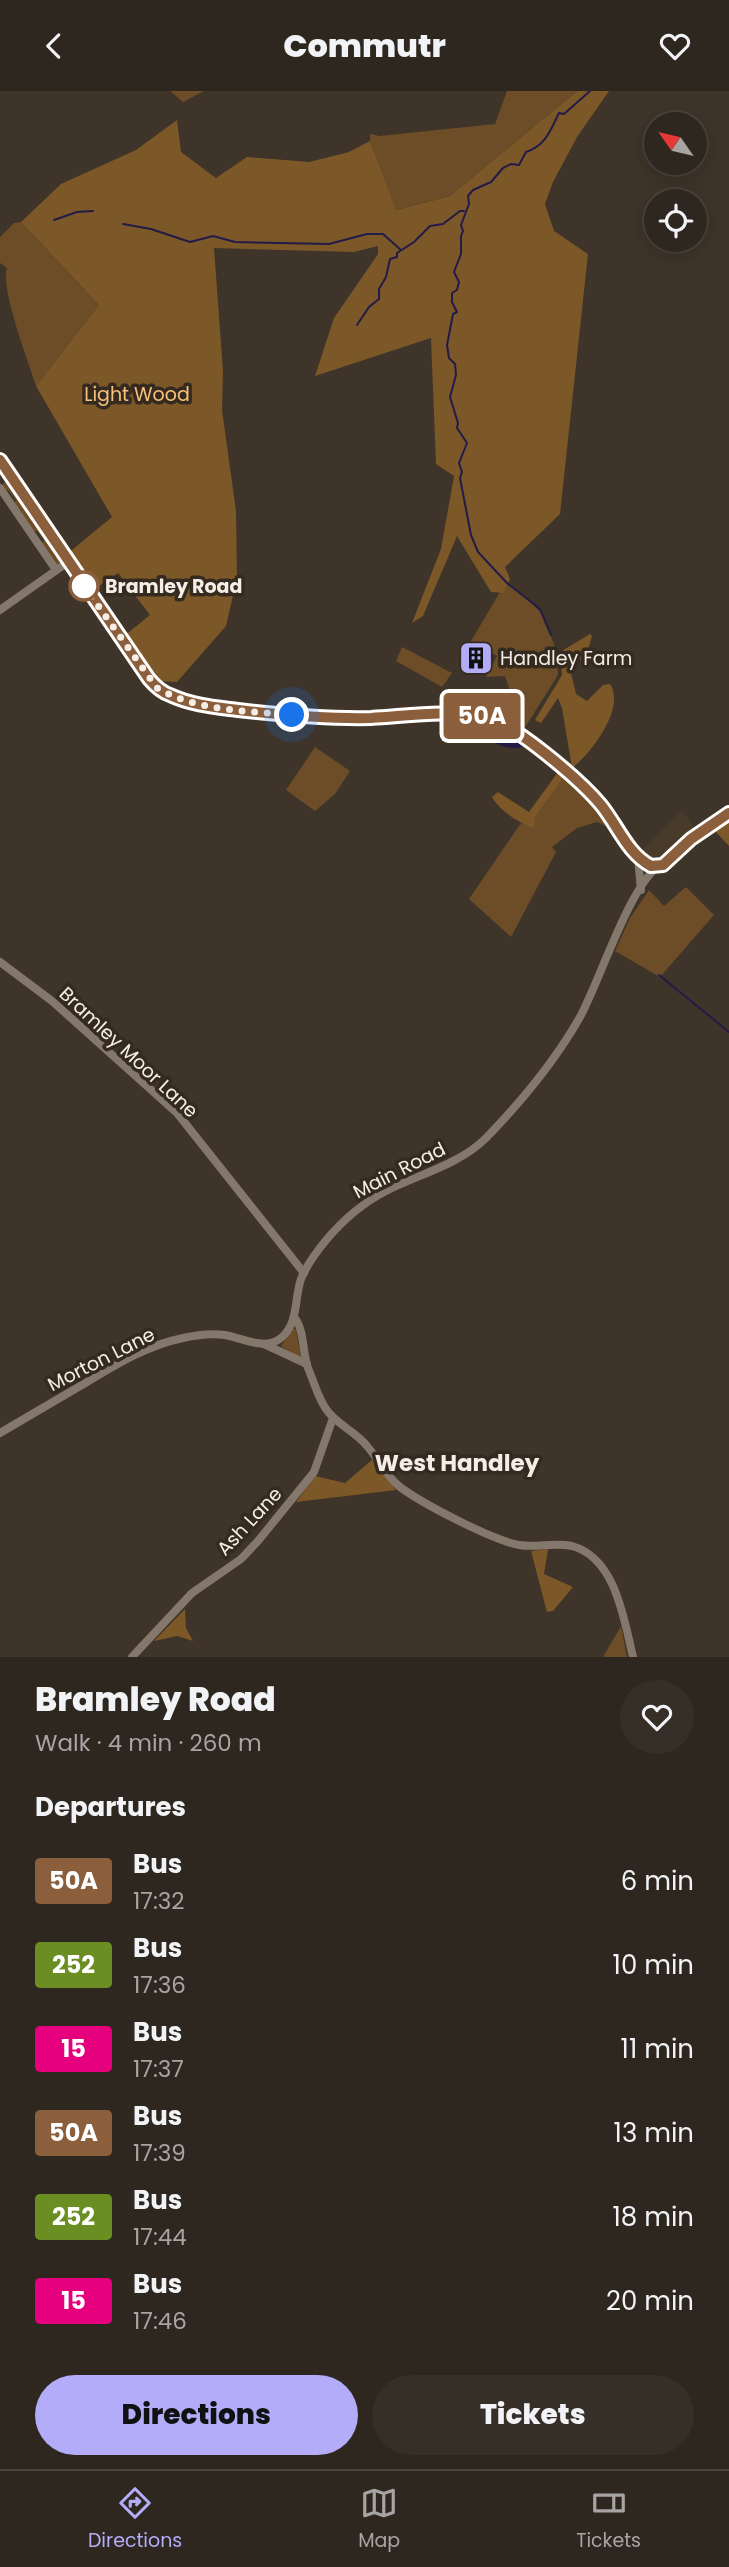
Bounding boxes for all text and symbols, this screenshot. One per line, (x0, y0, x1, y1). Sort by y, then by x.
text: Commutr (283, 23, 446, 68)
icon: back (35, 27, 73, 65)
icon: heart (656, 27, 694, 65)
north arrow (644, 112, 707, 175)
map controls (644, 112, 707, 252)
button: locate (644, 189, 707, 252)
park label: Light Wood (84, 381, 190, 408)
marker: Bramley Road (69, 571, 99, 601)
place label: Bramley Road (105, 573, 242, 600)
building icon: Handley Farm (457, 639, 495, 677)
place label: Handley Farm (500, 645, 632, 672)
line badge: 50A (442, 693, 522, 739)
your location (274, 697, 309, 732)
text: 50A (458, 699, 506, 732)
street label: Bramley Moor Lane (53, 981, 204, 1124)
street label: Main Road (348, 1136, 450, 1205)
street label: Morton Lane (43, 1321, 159, 1398)
district label: West Handley (375, 1447, 540, 1479)
street label: Ash Lane (211, 1481, 288, 1562)
text: Bramley Road (35, 1676, 276, 1723)
button: heart (620, 1680, 694, 1754)
text: Walk · 4 min · 260 m (35, 1727, 262, 1759)
text: Departures (35, 1789, 186, 1825)
text: Bus (133, 1846, 182, 1882)
text: 6 min (621, 1863, 694, 1899)
text: 50A (49, 1864, 98, 1897)
text: 17:32 (133, 1885, 185, 1917)
text: Bus (133, 1930, 182, 1966)
text: 10 min (613, 1947, 694, 1983)
text: 252 (52, 1948, 95, 1981)
text: 17:36 (133, 1969, 186, 2001)
text: Bus (133, 2014, 182, 2050)
text: 11 min (621, 2031, 694, 2067)
text: 15 (61, 2032, 86, 2065)
text: 17:37 (133, 2053, 184, 2085)
text: Bus (133, 2098, 182, 2134)
text: 13 min (614, 2115, 694, 2151)
text: 50A (49, 2116, 98, 2149)
text: 17:39 (133, 2137, 186, 2169)
text: Bus (133, 2182, 182, 2218)
text: 18 min (613, 2199, 694, 2235)
text: 252 (52, 2200, 95, 2233)
text: 17:44 (133, 2221, 187, 2253)
text: Bus (133, 2266, 182, 2302)
text: 20 min (606, 2283, 694, 2319)
text: 15 (61, 2284, 86, 2317)
text: 17:46 (133, 2305, 187, 2337)
button: Directions (35, 2375, 358, 2455)
button: Tickets (372, 2375, 694, 2455)
tab: Directions (88, 2484, 182, 2555)
tab: Map (358, 2484, 400, 2555)
tab: Tickets (576, 2484, 641, 2555)

